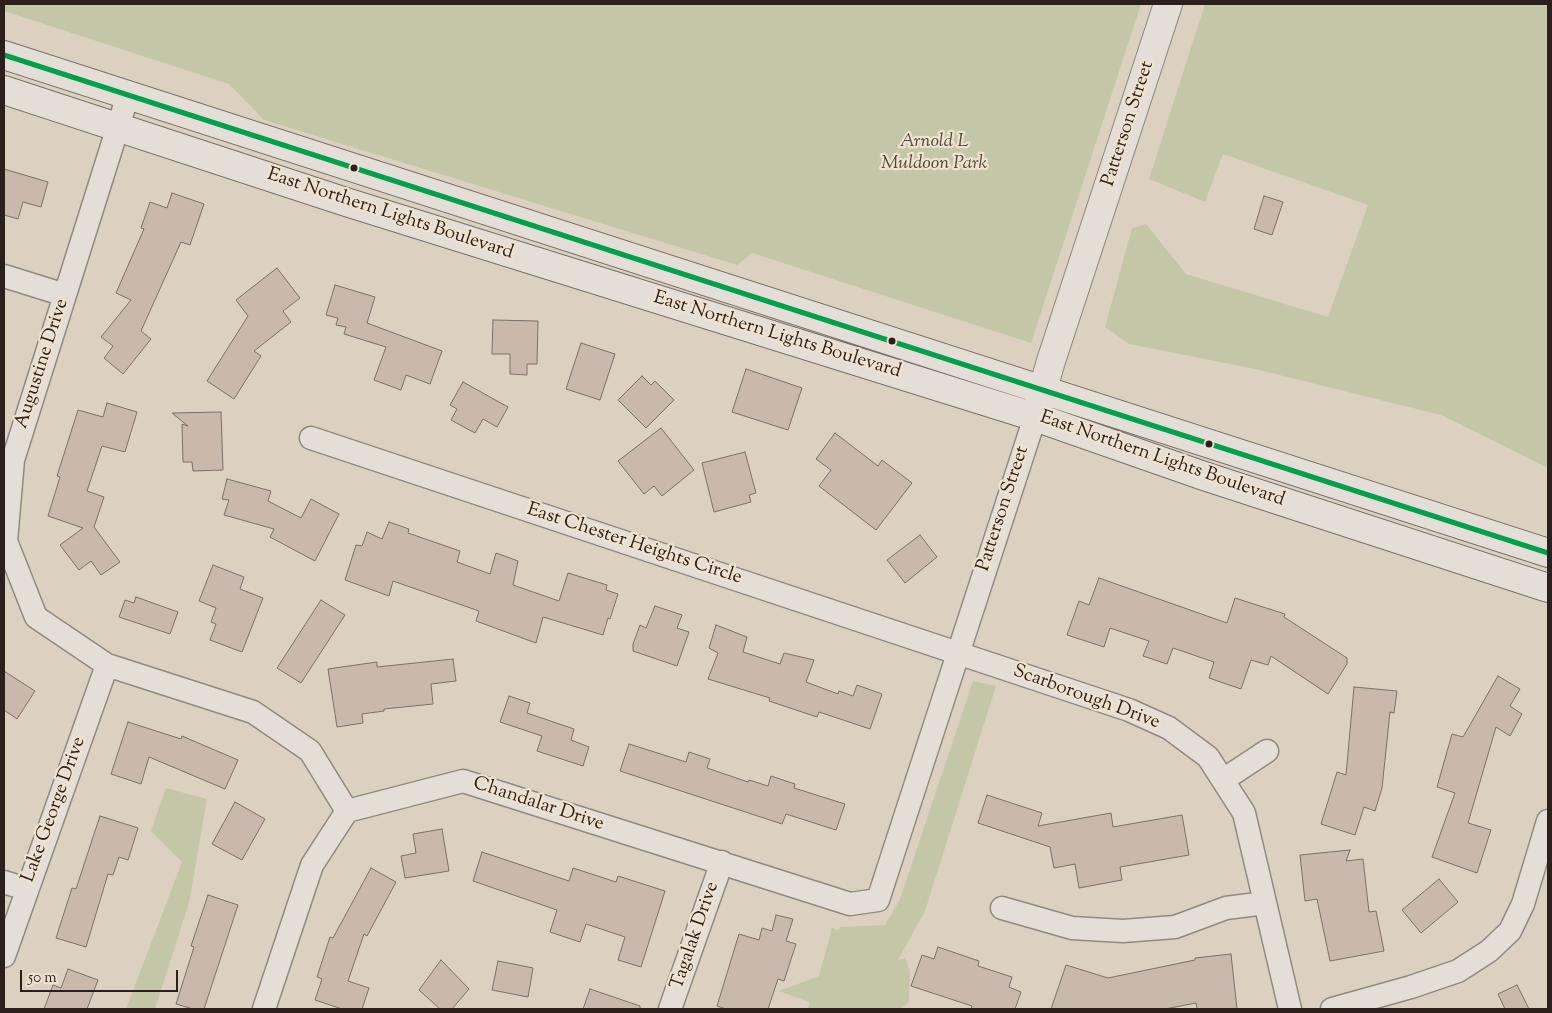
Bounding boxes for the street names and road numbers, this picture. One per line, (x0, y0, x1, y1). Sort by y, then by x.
street label: Patterson Street (1098, 59, 1160, 189)
street label: East Northern Lights Boulevard (264, 164, 516, 266)
street label: East Northern Lights Boulevard (650, 287, 904, 385)
street label: Augustine Drive (11, 296, 75, 432)
street label: East Northern Lights Boulevard (1036, 407, 1288, 513)
street label: Patterson Street (973, 444, 1035, 574)
street label: East Chester Heights Circle (524, 499, 744, 591)
street label: Scarborough Drive (1009, 661, 1163, 735)
street label: Lake George Drive (18, 734, 92, 886)
street label: Chandalar Drive (470, 773, 606, 837)
street label: Tagalak Drive (667, 879, 725, 993)

